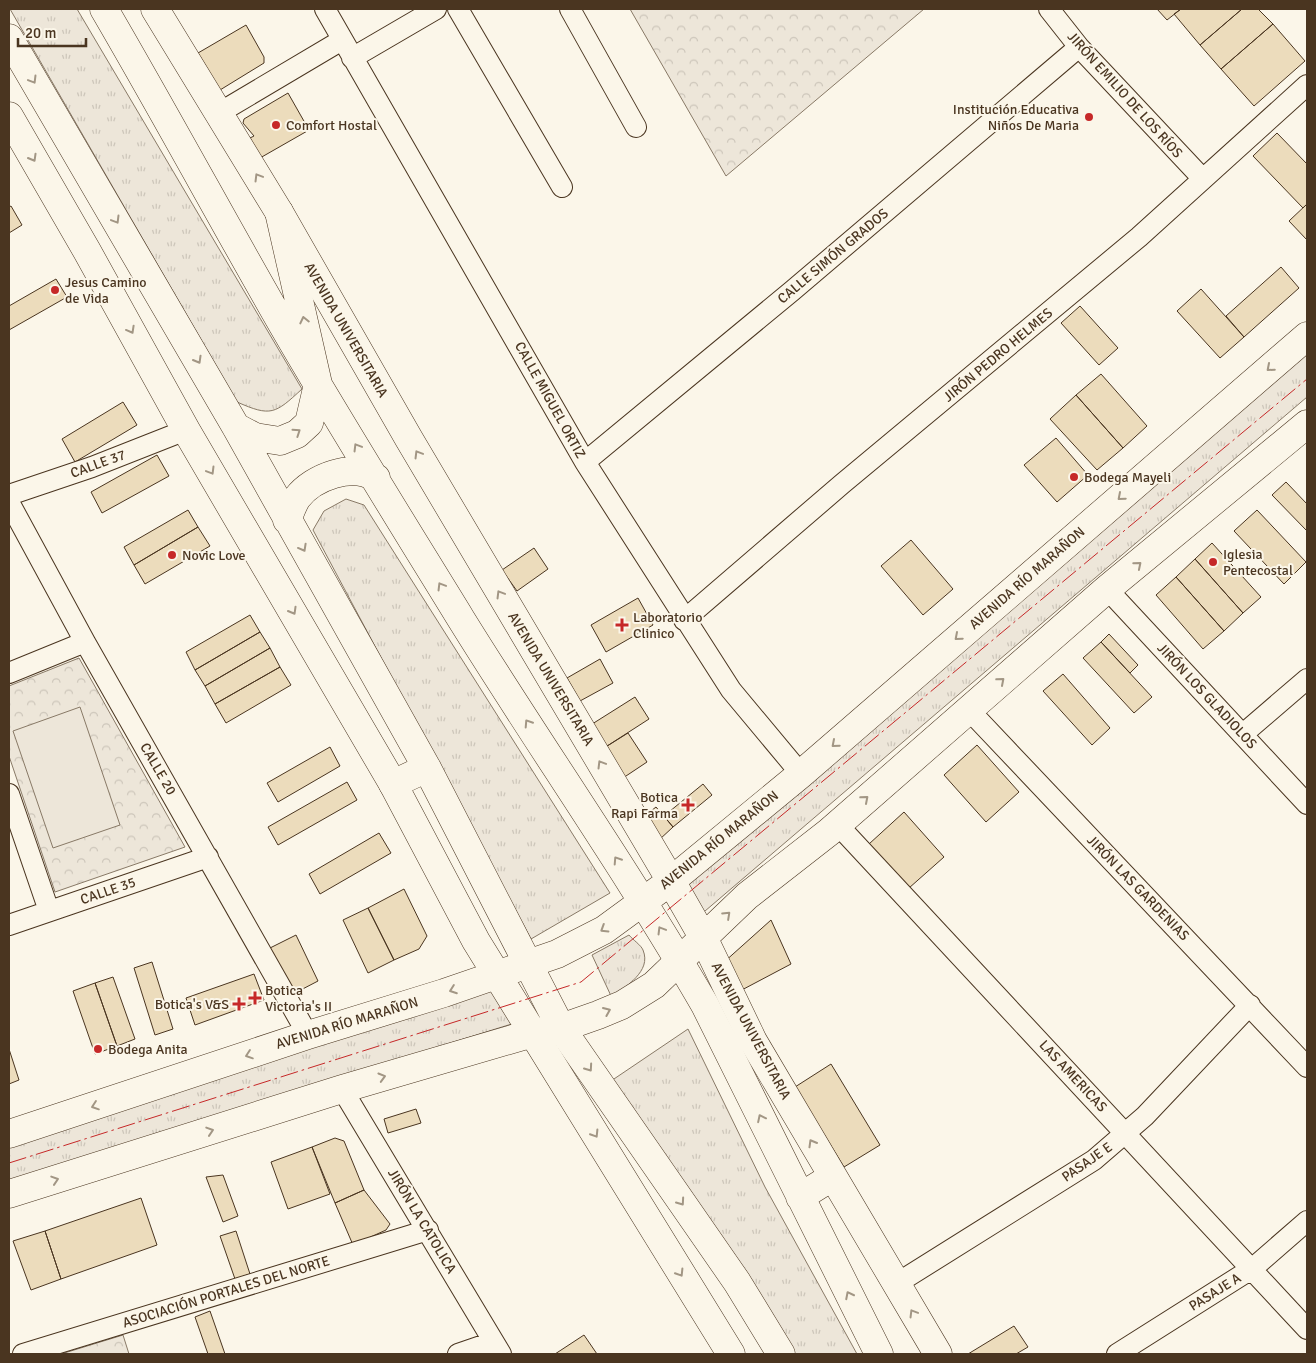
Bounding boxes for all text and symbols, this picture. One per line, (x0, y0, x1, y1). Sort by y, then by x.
scale bar (18, 15, 85, 47)
text: 20 m (25, 24, 56, 42)
street label: JIRÓN EMILIO DE LOS RÍOS (1064, 28, 1186, 162)
one-way arrow (27, 75, 37, 84)
place label: Institución Educativa Niños De Maria (953, 101, 1079, 134)
marker: Institución Educativa Niños De Maria (1083, 111, 1095, 123)
place label: Comfort Hostal (286, 117, 377, 134)
marker: Comfort Hostal (270, 119, 282, 131)
one-way arrow (27, 153, 37, 162)
one-way arrow (254, 173, 264, 182)
street label: CALLE SIMÓN GRADOS (774, 205, 892, 307)
one-way arrow (109, 215, 119, 224)
street label: AVENIDA UNIVERSITARIA (300, 260, 392, 401)
place label: Jesus Camino de Vida (65, 274, 147, 307)
marker: Jesus Camino de Vida (49, 284, 61, 296)
street label: JIRÓN PEDRO HELMES (940, 304, 1056, 406)
one-way arrow (299, 315, 309, 324)
one-way arrow (124, 324, 134, 333)
street label: CALLE MIGUEL ORTIZ (511, 339, 589, 461)
one-way arrow (192, 355, 202, 364)
one-way arrow (1267, 362, 1276, 371)
one-way arrow (291, 429, 301, 438)
one-way arrow (353, 444, 363, 453)
street label: CALLE 37 (68, 446, 128, 482)
one-way arrow (414, 451, 424, 460)
one-way arrow (204, 466, 214, 475)
place label: Bodega Mayeli (1084, 469, 1171, 486)
marker: Bodega Mayeli (1068, 471, 1080, 483)
one-way arrow (1118, 491, 1127, 499)
street label: AVENIDA RÍO MARAÑON (966, 523, 1088, 633)
one-way arrow (296, 543, 306, 552)
place label: Iglesia Pentecostal (1223, 546, 1293, 579)
place label: Novic Love (182, 547, 246, 564)
marker: Novic Love (166, 549, 178, 561)
marker: Iglesia Pentecostal (1207, 556, 1219, 568)
one-way arrow (1132, 562, 1141, 570)
one-way arrow (438, 582, 448, 591)
one-way arrow (497, 590, 507, 599)
one-way arrow (287, 606, 297, 615)
street label: AVENIDA UNIVERSITARIA (504, 609, 598, 749)
place label: Laboratorio Clinico (633, 609, 702, 642)
marker: Laboratorio Clinico (615, 618, 629, 632)
one-way arrow (955, 632, 964, 641)
street label: JIRÓN LOS GLADIOLOS (1154, 640, 1261, 753)
one-way arrow (995, 677, 1004, 686)
one-way arrow (525, 719, 535, 728)
one-way arrow (832, 738, 841, 747)
street label: CALLE 20 (136, 740, 180, 798)
one-way arrow (598, 760, 608, 769)
street label: AVENIDA RÍO MARAÑON (656, 787, 782, 893)
place label: Botica Rapi Farma (611, 789, 678, 822)
one-way arrow (860, 796, 869, 805)
marker: Botica Rapi Farma (682, 799, 694, 811)
street label: JIRÓN LAS GARDENIAS (1083, 832, 1193, 944)
one-way arrow (613, 856, 623, 865)
street label: CALLE 35 (78, 874, 138, 908)
one-way arrow (722, 911, 731, 920)
one-way arrow (600, 923, 609, 932)
one-way arrow (658, 927, 668, 936)
street label: AVENIDA UNIVERSITARIA (708, 960, 795, 1103)
place label: Botica Victoria's II (265, 982, 332, 1015)
one-way arrow (450, 984, 458, 994)
marker: Botica Victoria's II (249, 992, 261, 1004)
street label: AVENIDA RÍO MARAÑON (274, 993, 420, 1053)
place label: Botica's V&S (155, 996, 229, 1013)
marker: Botica's V&S (233, 998, 245, 1010)
one-way arrow (602, 1007, 611, 1018)
street label: LAS AMERICAS (1036, 1037, 1111, 1115)
place label: Bodega Anita (108, 1041, 188, 1058)
marker: Bodega Anita (92, 1043, 104, 1055)
one-way arrow (245, 1049, 253, 1059)
one-way arrow (583, 1062, 592, 1072)
one-way arrow (377, 1073, 386, 1083)
one-way arrow (91, 1101, 99, 1111)
one-way arrow (757, 1115, 767, 1124)
one-way arrow (206, 1126, 214, 1136)
one-way arrow (589, 1129, 599, 1138)
one-way arrow (809, 1139, 819, 1148)
street label: PASAJE E (1059, 1139, 1115, 1185)
street label: JIRÓN LA CATOLICA (384, 1165, 460, 1277)
one-way arrow (51, 1175, 59, 1185)
one-way arrow (675, 1196, 684, 1205)
street label: ASOCIACIÓN PORTALES DEL NORTE (120, 1252, 332, 1332)
one-way arrow (674, 1267, 684, 1276)
street label: PASAJE A (1186, 1269, 1245, 1315)
one-way arrow (845, 1291, 856, 1300)
one-way arrow (910, 1309, 919, 1318)

